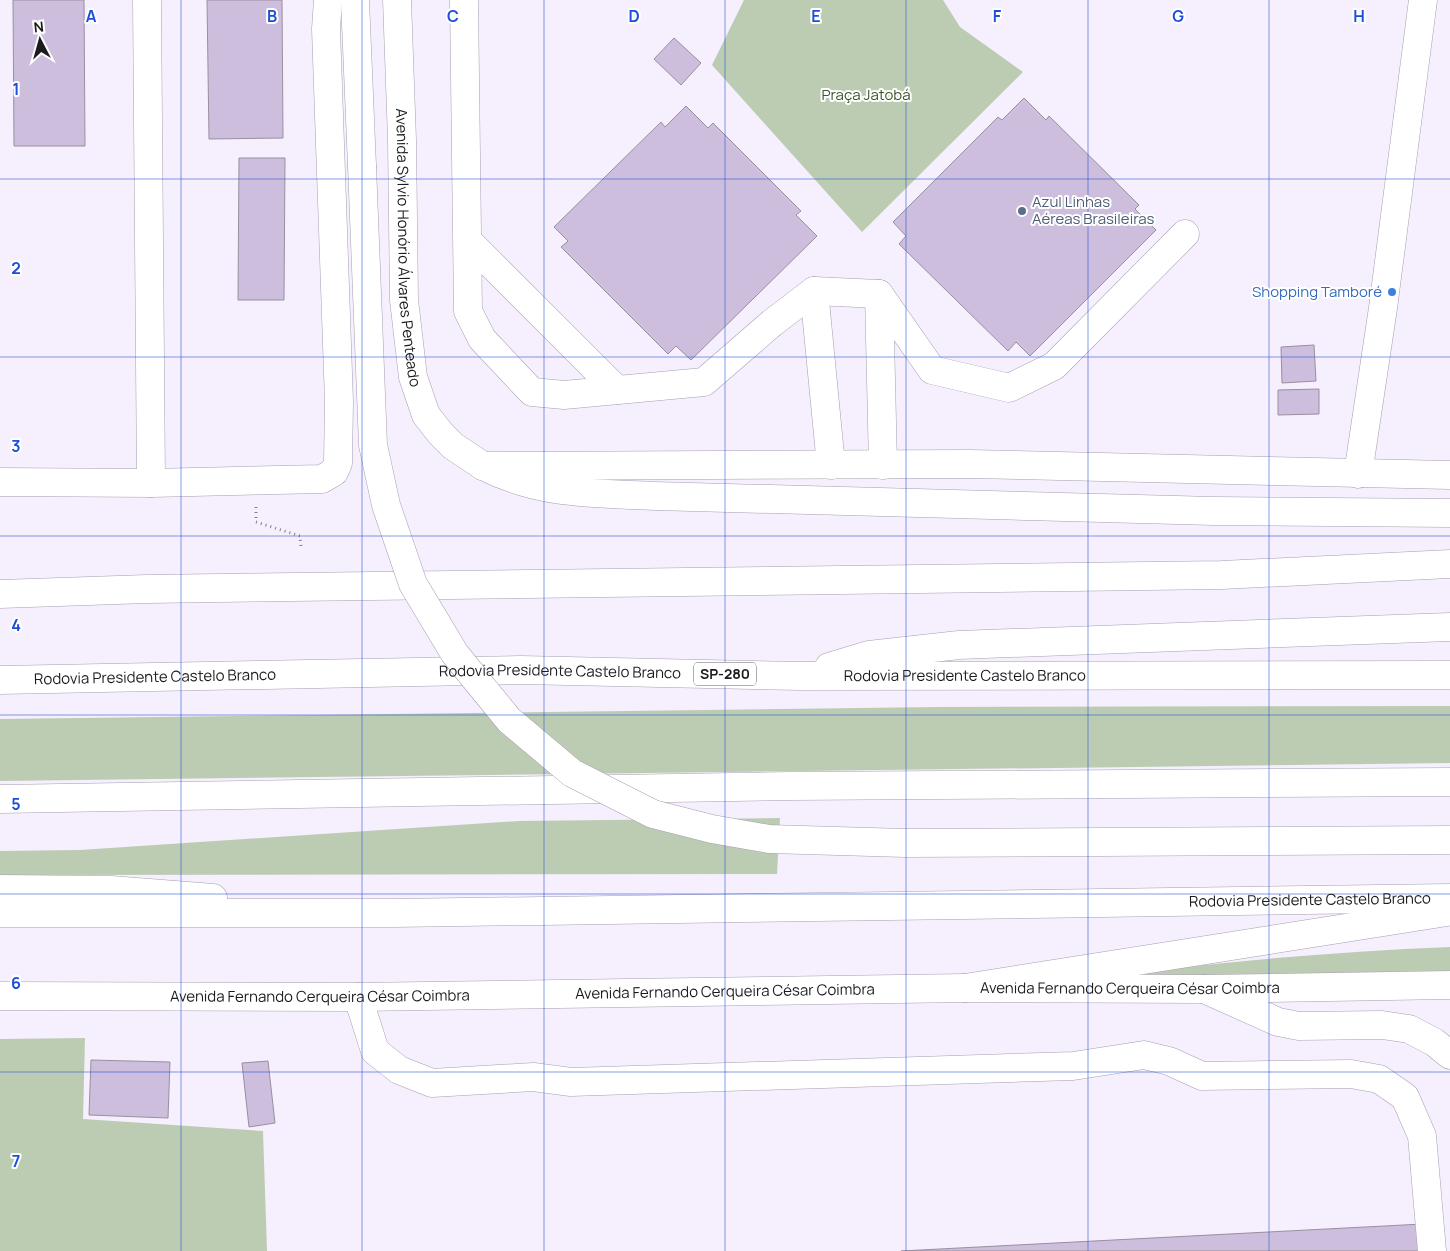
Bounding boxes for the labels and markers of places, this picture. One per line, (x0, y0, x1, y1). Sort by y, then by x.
place label: Azul Linhas Aéreas Brasileiras (1032, 191, 1155, 229)
marker: Azul Linhas Aéreas Brasileiras (1016, 205, 1028, 217)
place label: Shopping Tamboré (1252, 281, 1382, 302)
marker: Shopping Tamboré (1386, 286, 1398, 298)

